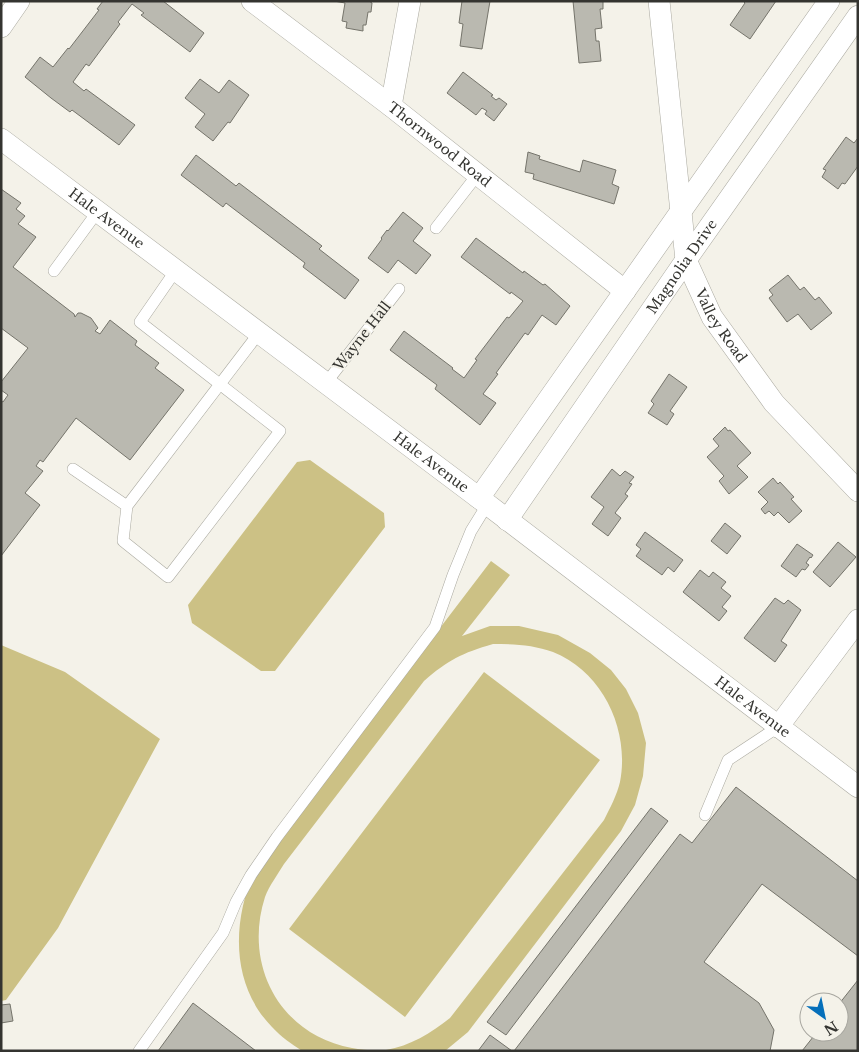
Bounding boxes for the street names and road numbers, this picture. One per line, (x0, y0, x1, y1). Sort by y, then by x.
street label: Thornwood Road (384, 98, 495, 191)
street label: Hale Avenue (65, 184, 148, 253)
street label: Magnolia Drive (643, 216, 721, 317)
street label: Valley Road (691, 285, 751, 367)
street label: Wayne Hall (329, 297, 395, 375)
street label: Hale Avenue (390, 428, 473, 496)
street label: Hale Avenue (711, 672, 794, 741)

